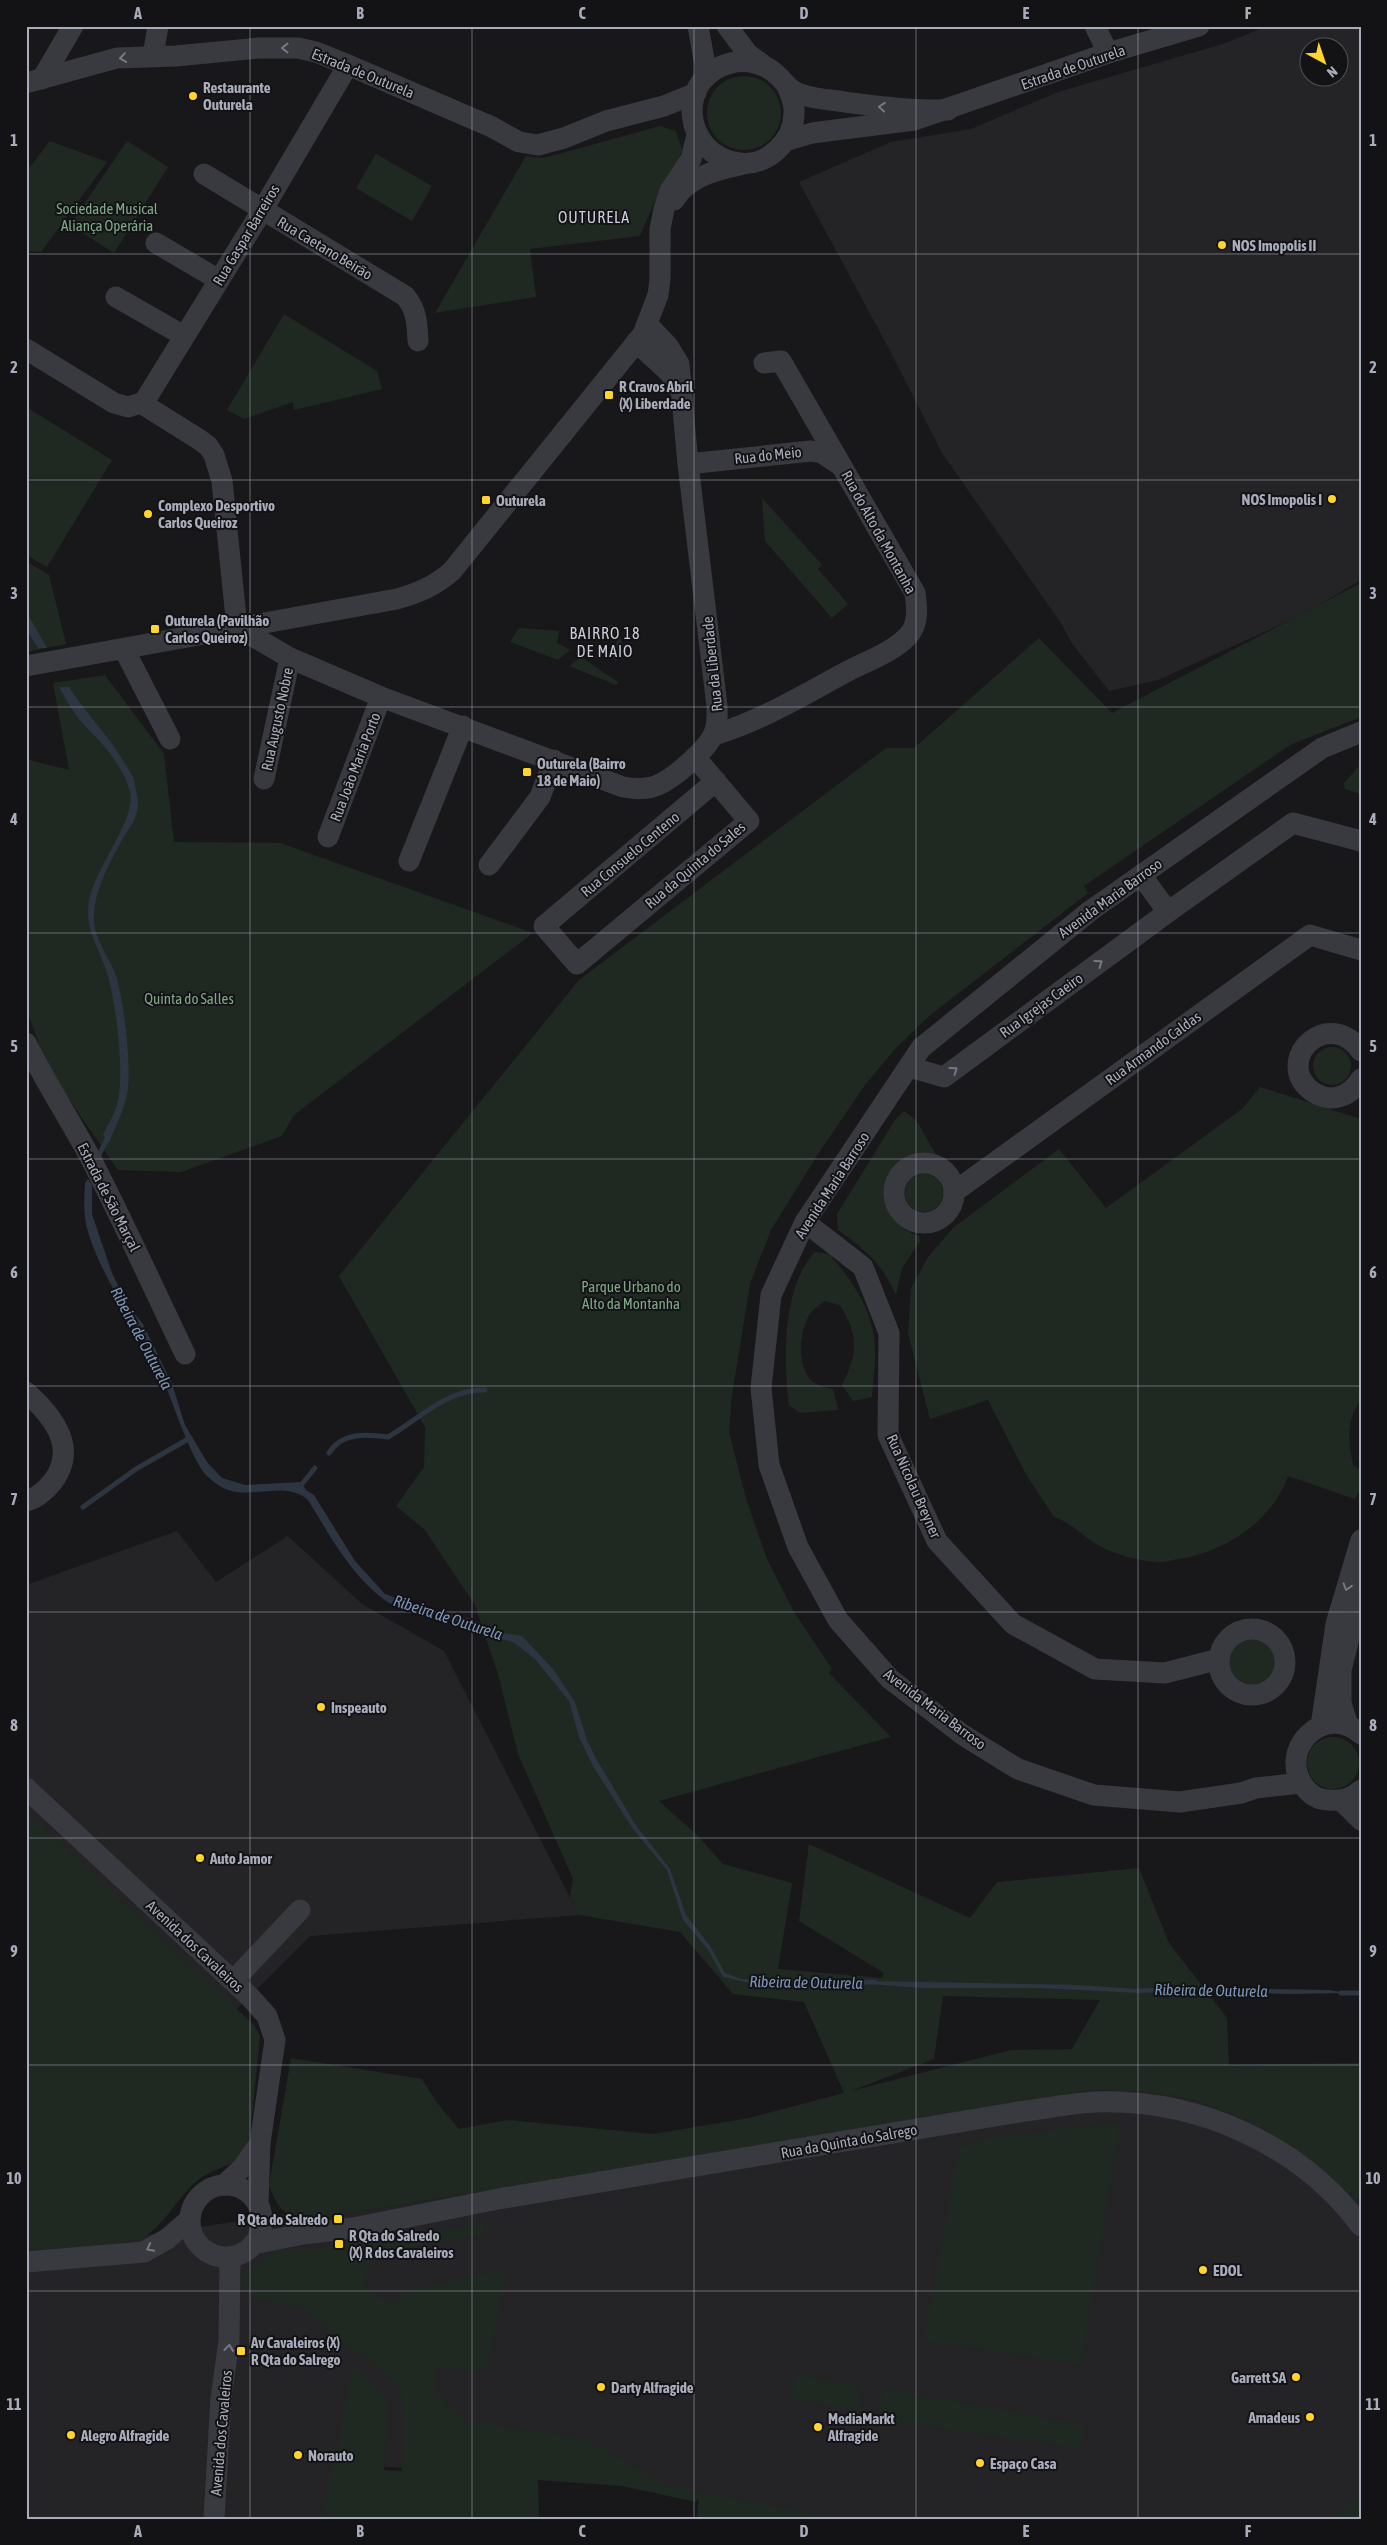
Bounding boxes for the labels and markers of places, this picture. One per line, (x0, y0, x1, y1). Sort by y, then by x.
place label: Restaurante Outurela (203, 79, 271, 113)
marker: Restaurante Outurela (187, 90, 199, 102)
place label: NOS Imopolis II (1232, 237, 1316, 254)
marker: NOS Imopolis II (1216, 239, 1228, 251)
place label: R Cravos Abril (X) Liberdade (619, 378, 694, 412)
marker: R Cravos Abril (X) Liberdade (603, 389, 615, 401)
place label: NOS Imopolis I (1242, 491, 1322, 508)
place label: Outurela (496, 492, 546, 509)
marker: NOS Imopolis I (1326, 493, 1338, 505)
marker: Outurela (480, 494, 492, 506)
place label: Complexo Desportivo Carlos Queiroz (158, 497, 275, 531)
marker: Complexo Desportivo Carlos Queiroz (142, 508, 154, 520)
place label: Outurela (Pavilhão Carlos Queiroz) (165, 612, 269, 646)
marker: Outurela (Pavilhão Carlos Queiroz) (149, 623, 161, 635)
place label: Outurela (Bairro 18 de Maio) (537, 755, 626, 789)
marker: Outurela (Bairro 18 de Maio) (521, 766, 533, 778)
place label: Inspeauto (331, 1699, 387, 1716)
marker: Inspeauto (315, 1701, 327, 1713)
place label: Auto Jamor (209, 1850, 272, 1867)
marker: Auto Jamor (194, 1852, 206, 1864)
place label: R Qta do Salredo (238, 2211, 328, 2228)
marker: R Qta do Salredo (332, 2213, 344, 2225)
place label: R Qta do Salredo (X) R dos Cavaleiros (349, 2227, 454, 2261)
marker: R Qta do Salredo (X) R dos Cavaleiros (333, 2238, 345, 2250)
place label: EDOL (1213, 2262, 1243, 2279)
marker: EDOL (1197, 2264, 1209, 2276)
place label: Av Cavaleiros (X) R Qta do Salrego (250, 2334, 341, 2368)
marker: Av Cavaleiros (X) R Qta do Salrego (235, 2345, 247, 2357)
place label: Garrett SA (1231, 2369, 1287, 2386)
marker: Garrett SA (1290, 2371, 1302, 2383)
place label: Darty Alfragide (611, 2379, 694, 2396)
marker: Darty Alfragide (595, 2381, 607, 2393)
place label: Amadeus (1247, 2409, 1301, 2426)
place label: MediaMarkt Alfragide (827, 2410, 895, 2444)
marker: Amadeus (1304, 2411, 1316, 2423)
marker: MediaMarkt Alfragide (812, 2421, 824, 2433)
place label: Alegro Alfragide (80, 2427, 170, 2444)
marker: Alegro Alfragide (65, 2429, 77, 2441)
place label: Norauto (308, 2447, 353, 2464)
marker: Norauto (292, 2449, 304, 2461)
place label: Espaço Casa (990, 2455, 1056, 2472)
marker: Espaço Casa (974, 2457, 986, 2469)

